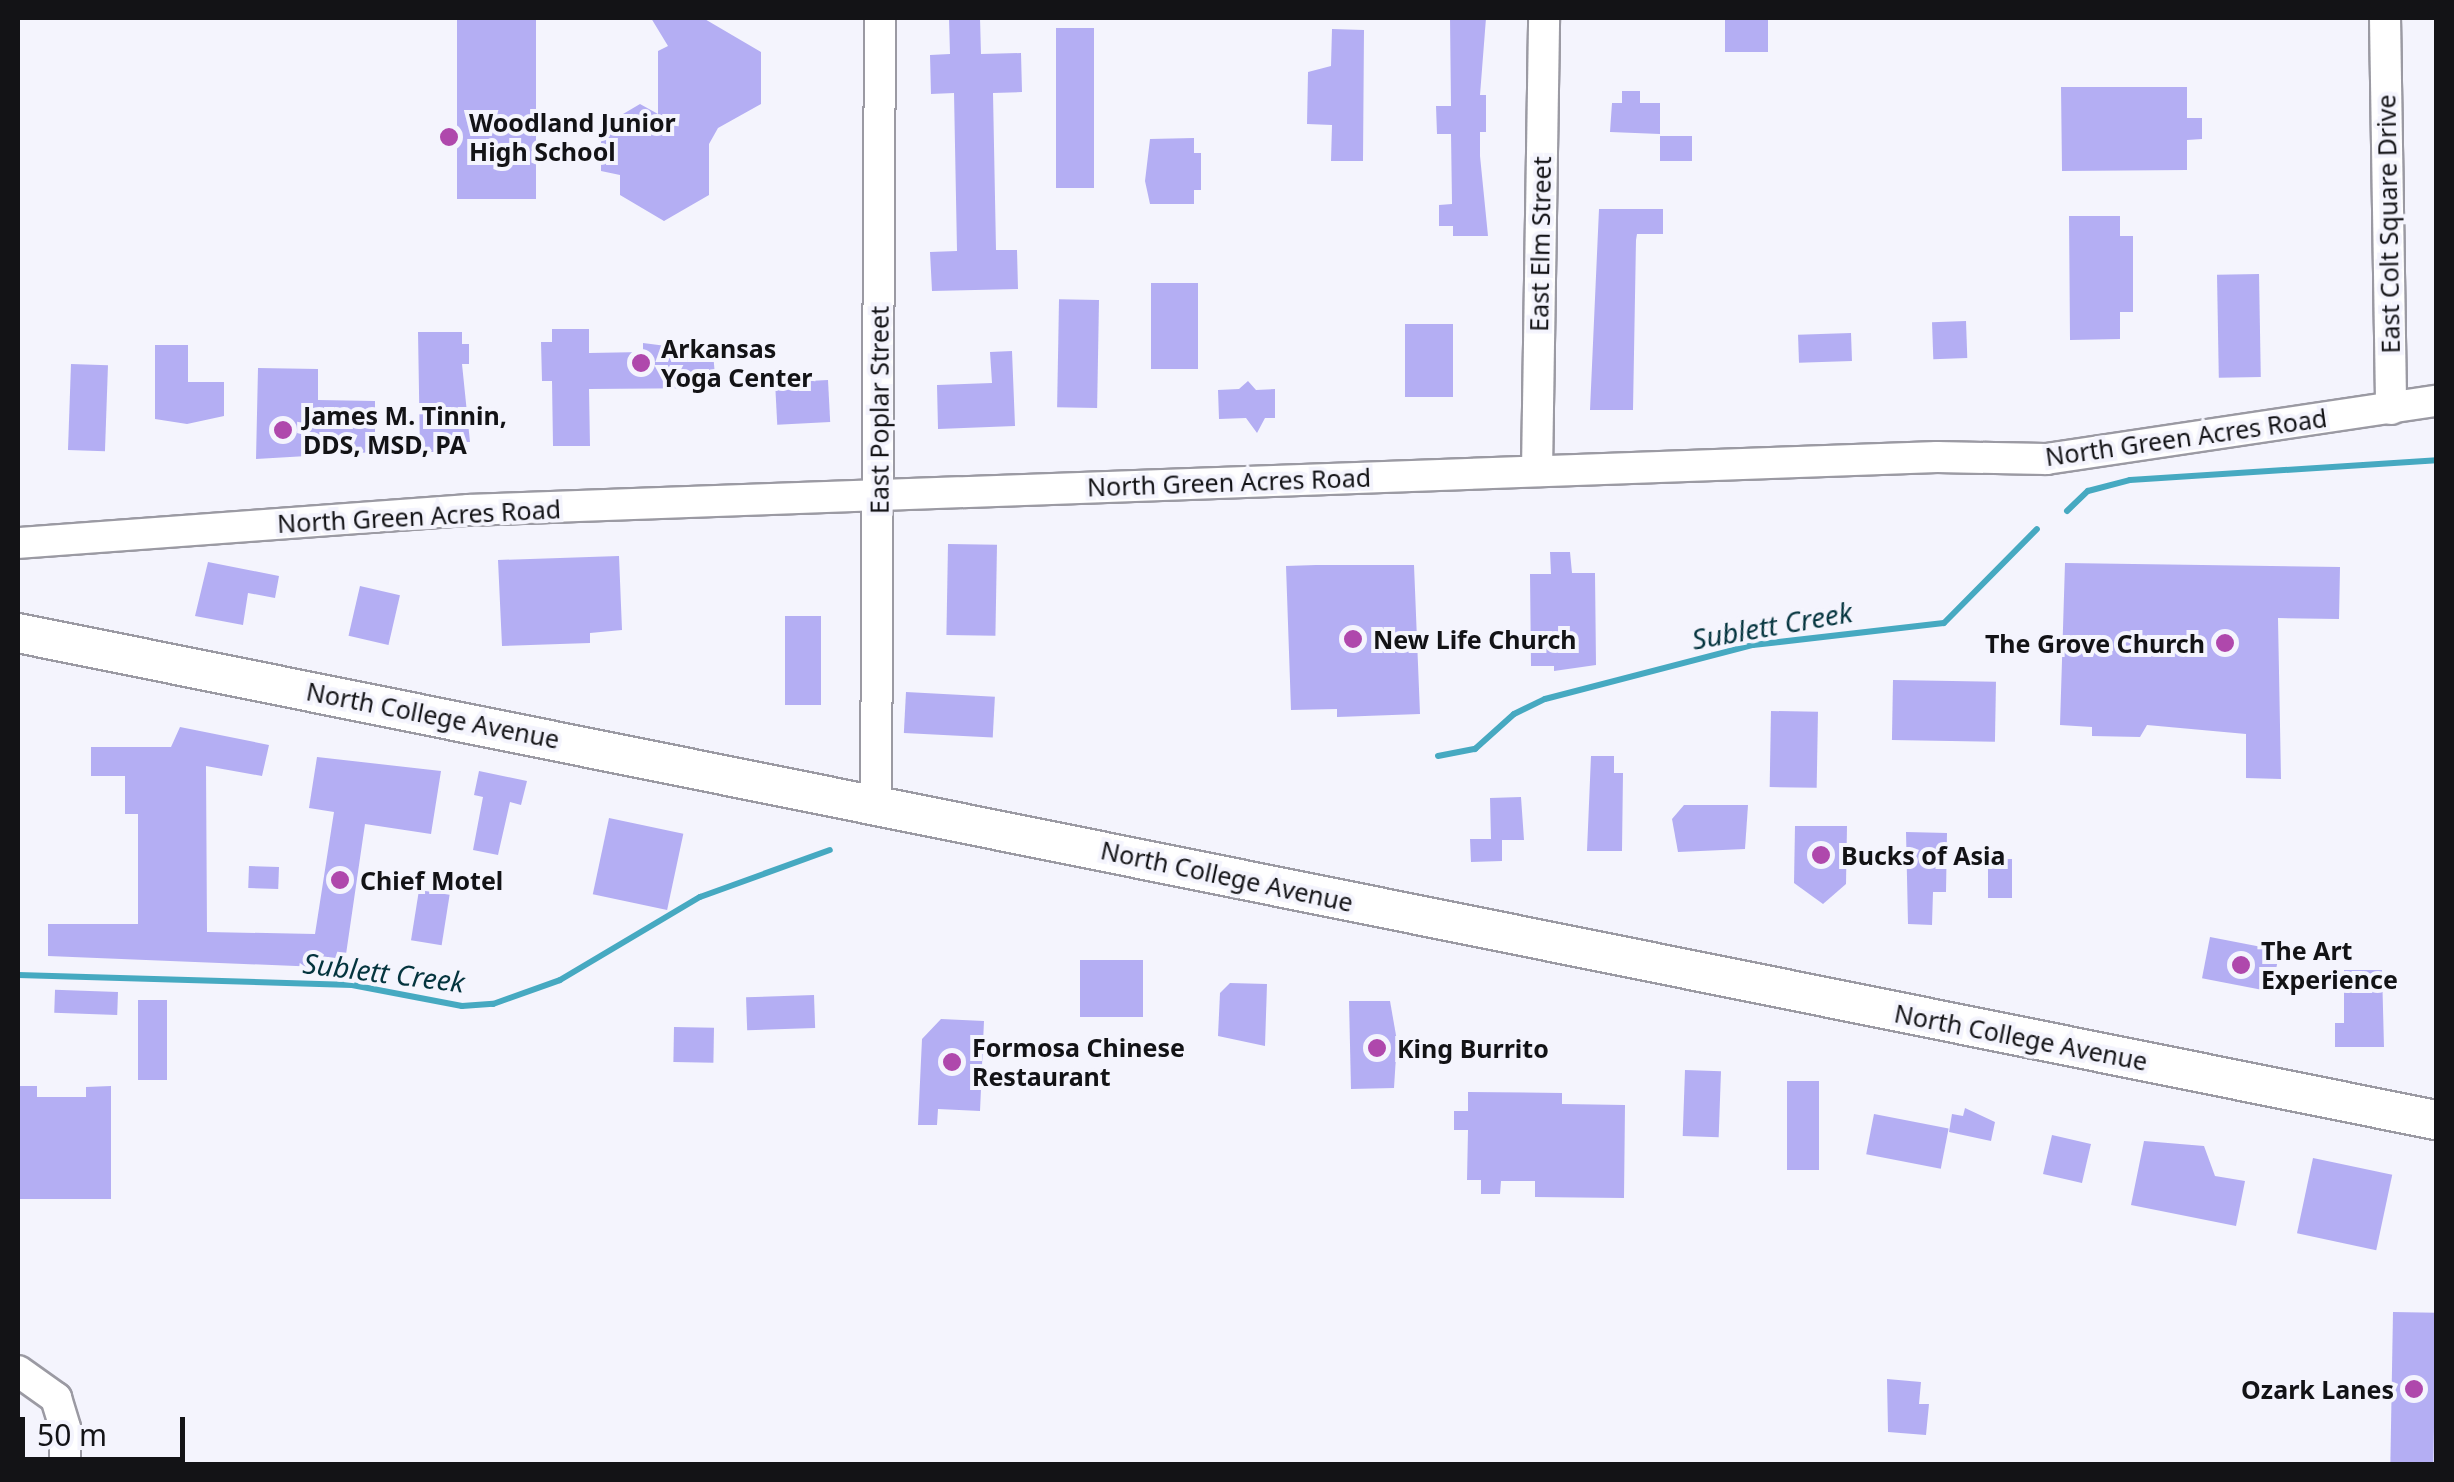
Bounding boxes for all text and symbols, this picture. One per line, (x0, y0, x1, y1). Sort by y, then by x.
street label: East Colt Square Drive (2371, 94, 2405, 354)
place label: Woodland Junior High School (469, 108, 676, 167)
marker: Woodland Junior High School (438, 126, 460, 148)
street label: East Elm Street (1523, 156, 1557, 332)
street label: East Poplar Street (864, 306, 894, 514)
place label: Arkansas Yoga Center (661, 334, 812, 393)
marker: Arkansas Yoga Center (630, 352, 652, 374)
place label: James M. Tinnin, DDS, MSD, PA (303, 401, 507, 460)
street label: North Green Acres Road (2043, 402, 2329, 472)
marker: James M. Tinnin, DDS, MSD, PA (272, 419, 294, 441)
street label: North Green Acres Road (1087, 462, 1371, 502)
street label: North Green Acres Road (276, 494, 562, 538)
water label: Sublett Creek (1689, 594, 1855, 656)
place label: New Life Church (1373, 624, 1577, 654)
marker: New Life Church (1342, 628, 1364, 650)
place label: The Grove Church (1985, 628, 2205, 658)
marker: The Grove Church (2214, 632, 2236, 654)
street label: North College Avenue (304, 676, 562, 754)
street label: North College Avenue (1098, 835, 1356, 917)
place label: Bucks of Asia (1841, 840, 2005, 870)
marker: Bucks of Asia (1810, 844, 1832, 866)
place label: Chief Motel (360, 865, 503, 895)
marker: Chief Motel (329, 869, 351, 891)
place label: The Art Experience (2261, 936, 2398, 995)
water label: Sublett Creek (301, 945, 467, 999)
marker: The Art Experience (2230, 954, 2252, 976)
street label: North College Avenue (1892, 998, 2150, 1076)
place label: Formosa Chinese Restaurant (972, 1033, 1185, 1092)
place label: King Burrito (1397, 1033, 1549, 1063)
marker: King Burrito (1366, 1037, 1388, 1059)
marker: Formosa Chinese Restaurant (941, 1051, 963, 1073)
place label: Ozark Lanes (2241, 1374, 2394, 1404)
marker: Ozark Lanes (2403, 1378, 2425, 1400)
scale bar (25, 1397, 190, 1459)
text: 50 m (37, 1414, 107, 1455)

